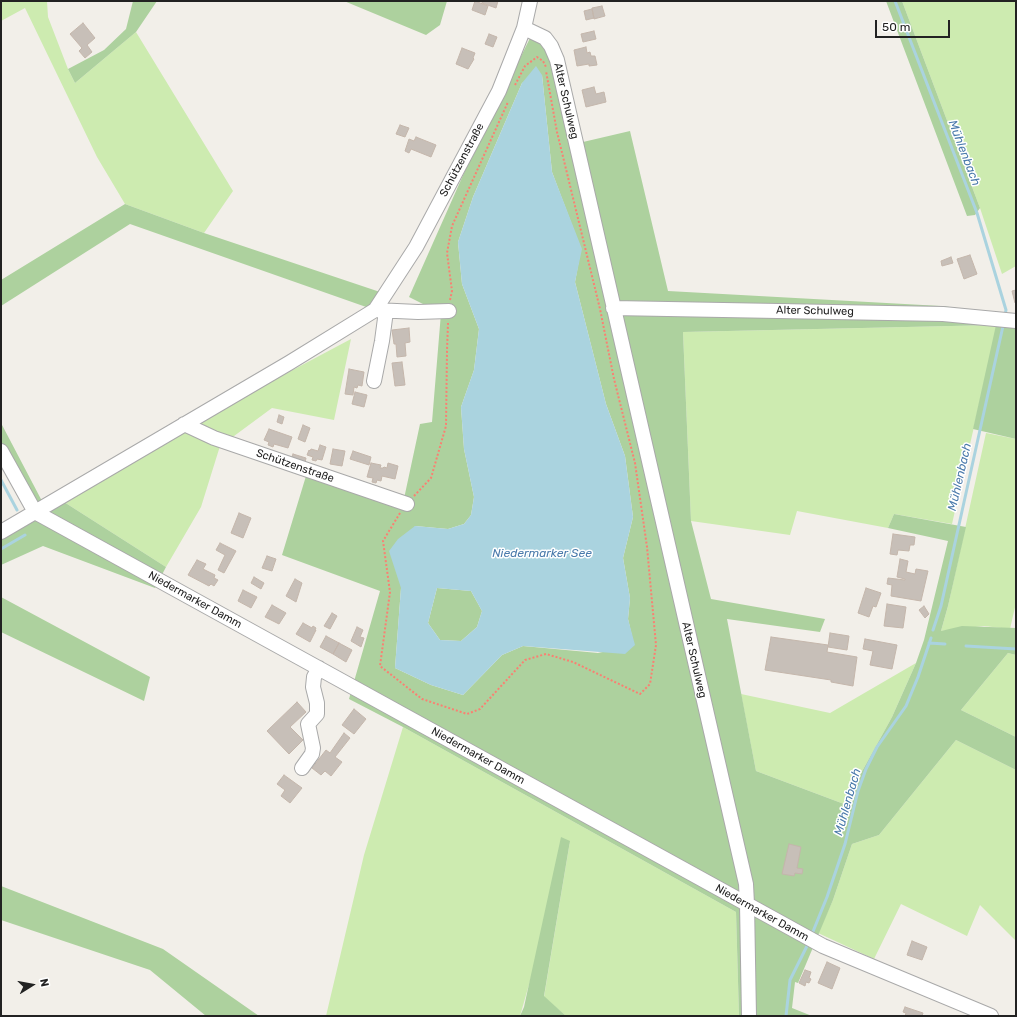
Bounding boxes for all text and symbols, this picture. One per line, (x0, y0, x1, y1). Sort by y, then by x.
scale bar (877, 12, 952, 38)
text: 50 m (882, 20, 910, 34)
street label: Alter Schulweg (551, 62, 581, 140)
water label: Mühlenbach (945, 118, 983, 188)
street label: Schützenstraße (437, 121, 487, 199)
street label: Alter Schulweg (776, 304, 854, 318)
water label: Mühlenbach (945, 442, 975, 512)
street label: Schützenstraße (254, 446, 336, 486)
water label: Niedermarker See (492, 547, 592, 561)
street label: Niedermarker Damm (146, 569, 244, 631)
street label: Alter Schulweg (679, 621, 709, 699)
street label: Niedermarker Damm (429, 725, 527, 787)
water label: Mühlenbach (832, 767, 864, 837)
street label: Niedermarker Damm (713, 882, 811, 944)
north arrow (12, 965, 52, 1005)
text: N (37, 977, 51, 988)

